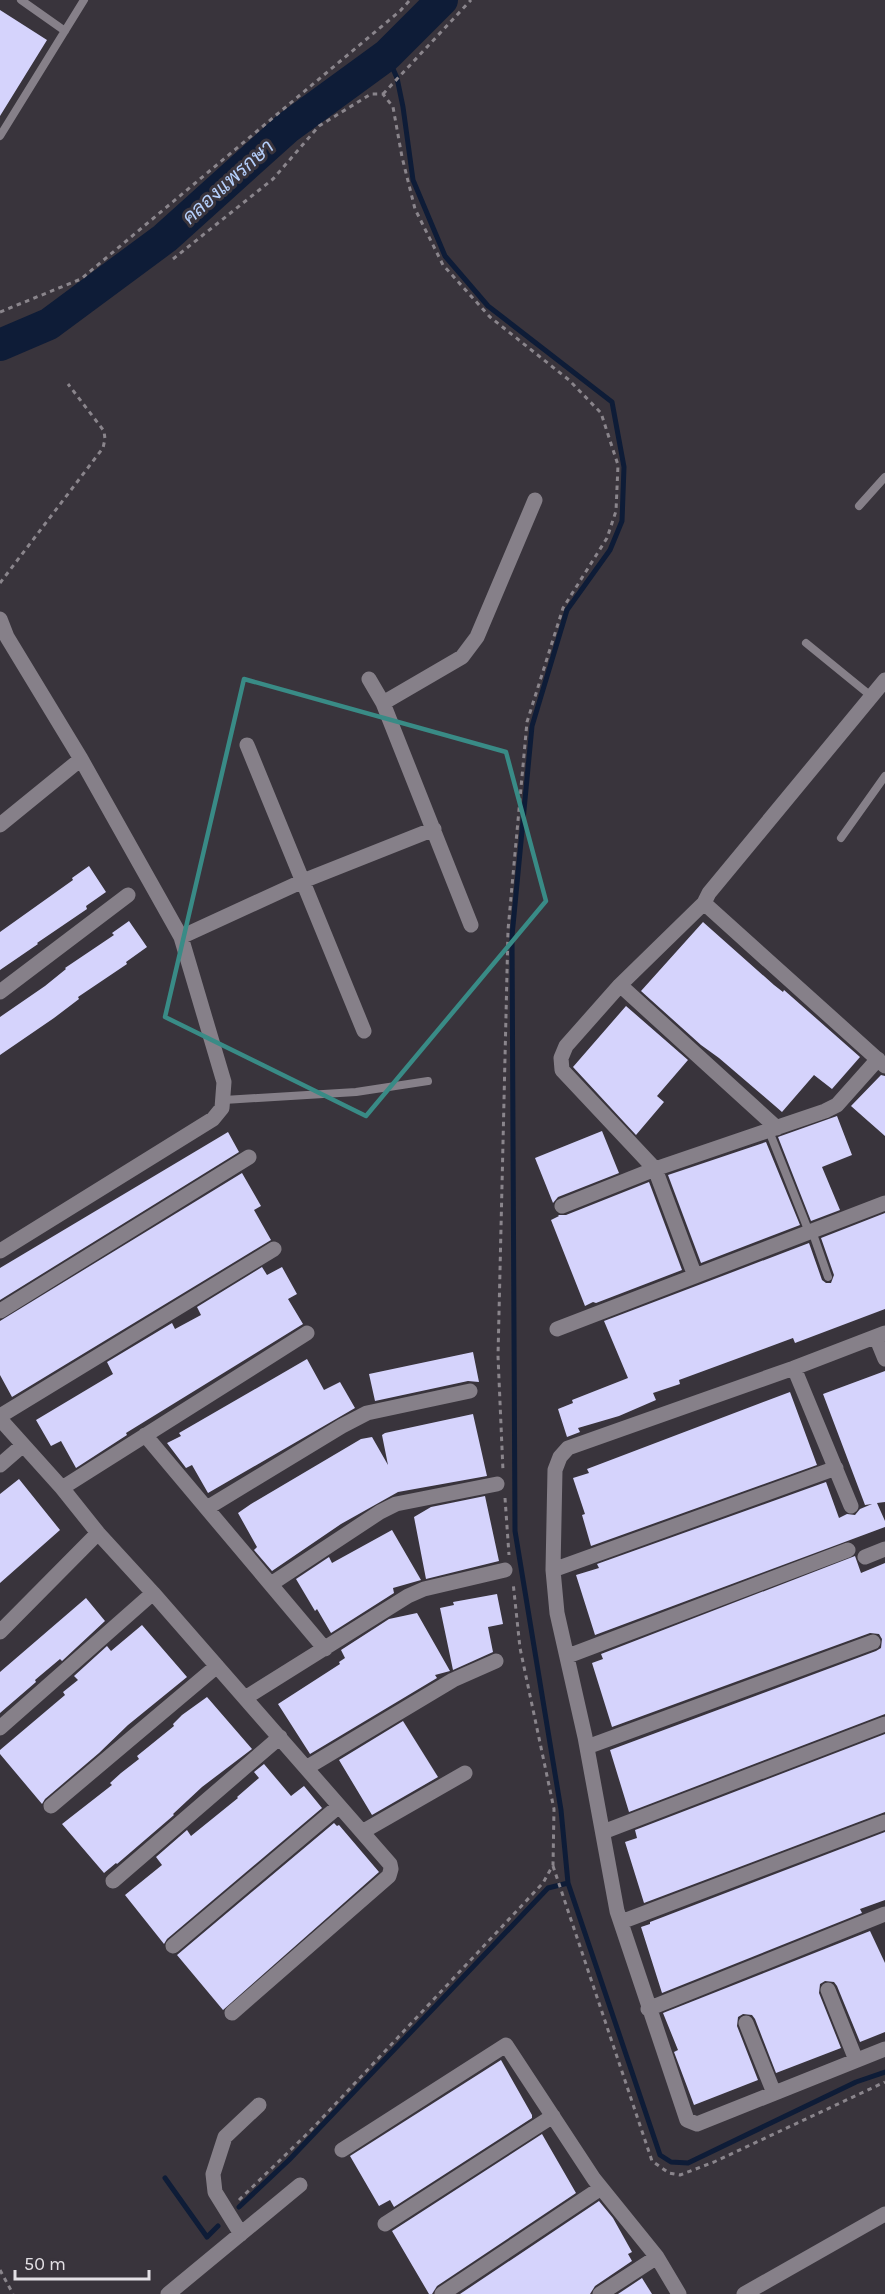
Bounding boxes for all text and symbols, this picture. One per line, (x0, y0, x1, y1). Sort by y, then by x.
water label: คลองแพรกษา (178, 135, 278, 229)
scale bar (15, 2243, 148, 2281)
text: 50 m (24, 2253, 66, 2275)

